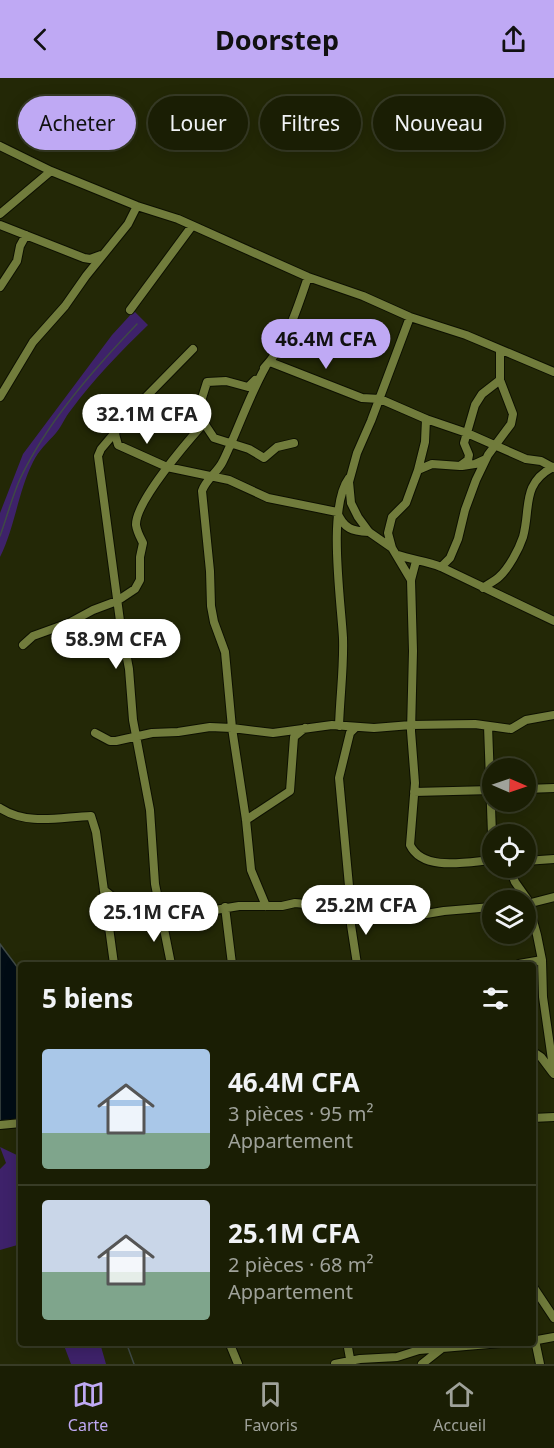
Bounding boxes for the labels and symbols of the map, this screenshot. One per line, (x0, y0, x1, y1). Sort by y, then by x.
pin: 46.4M CFA (257, 319, 395, 370)
pin: 32.1M CFA (78, 394, 216, 445)
pin: 58.9M CFA (47, 619, 185, 670)
north arrow (482, 758, 536, 812)
pin: 25.2M CFA (297, 885, 435, 936)
pin: 25.1M CFA (85, 892, 223, 943)

